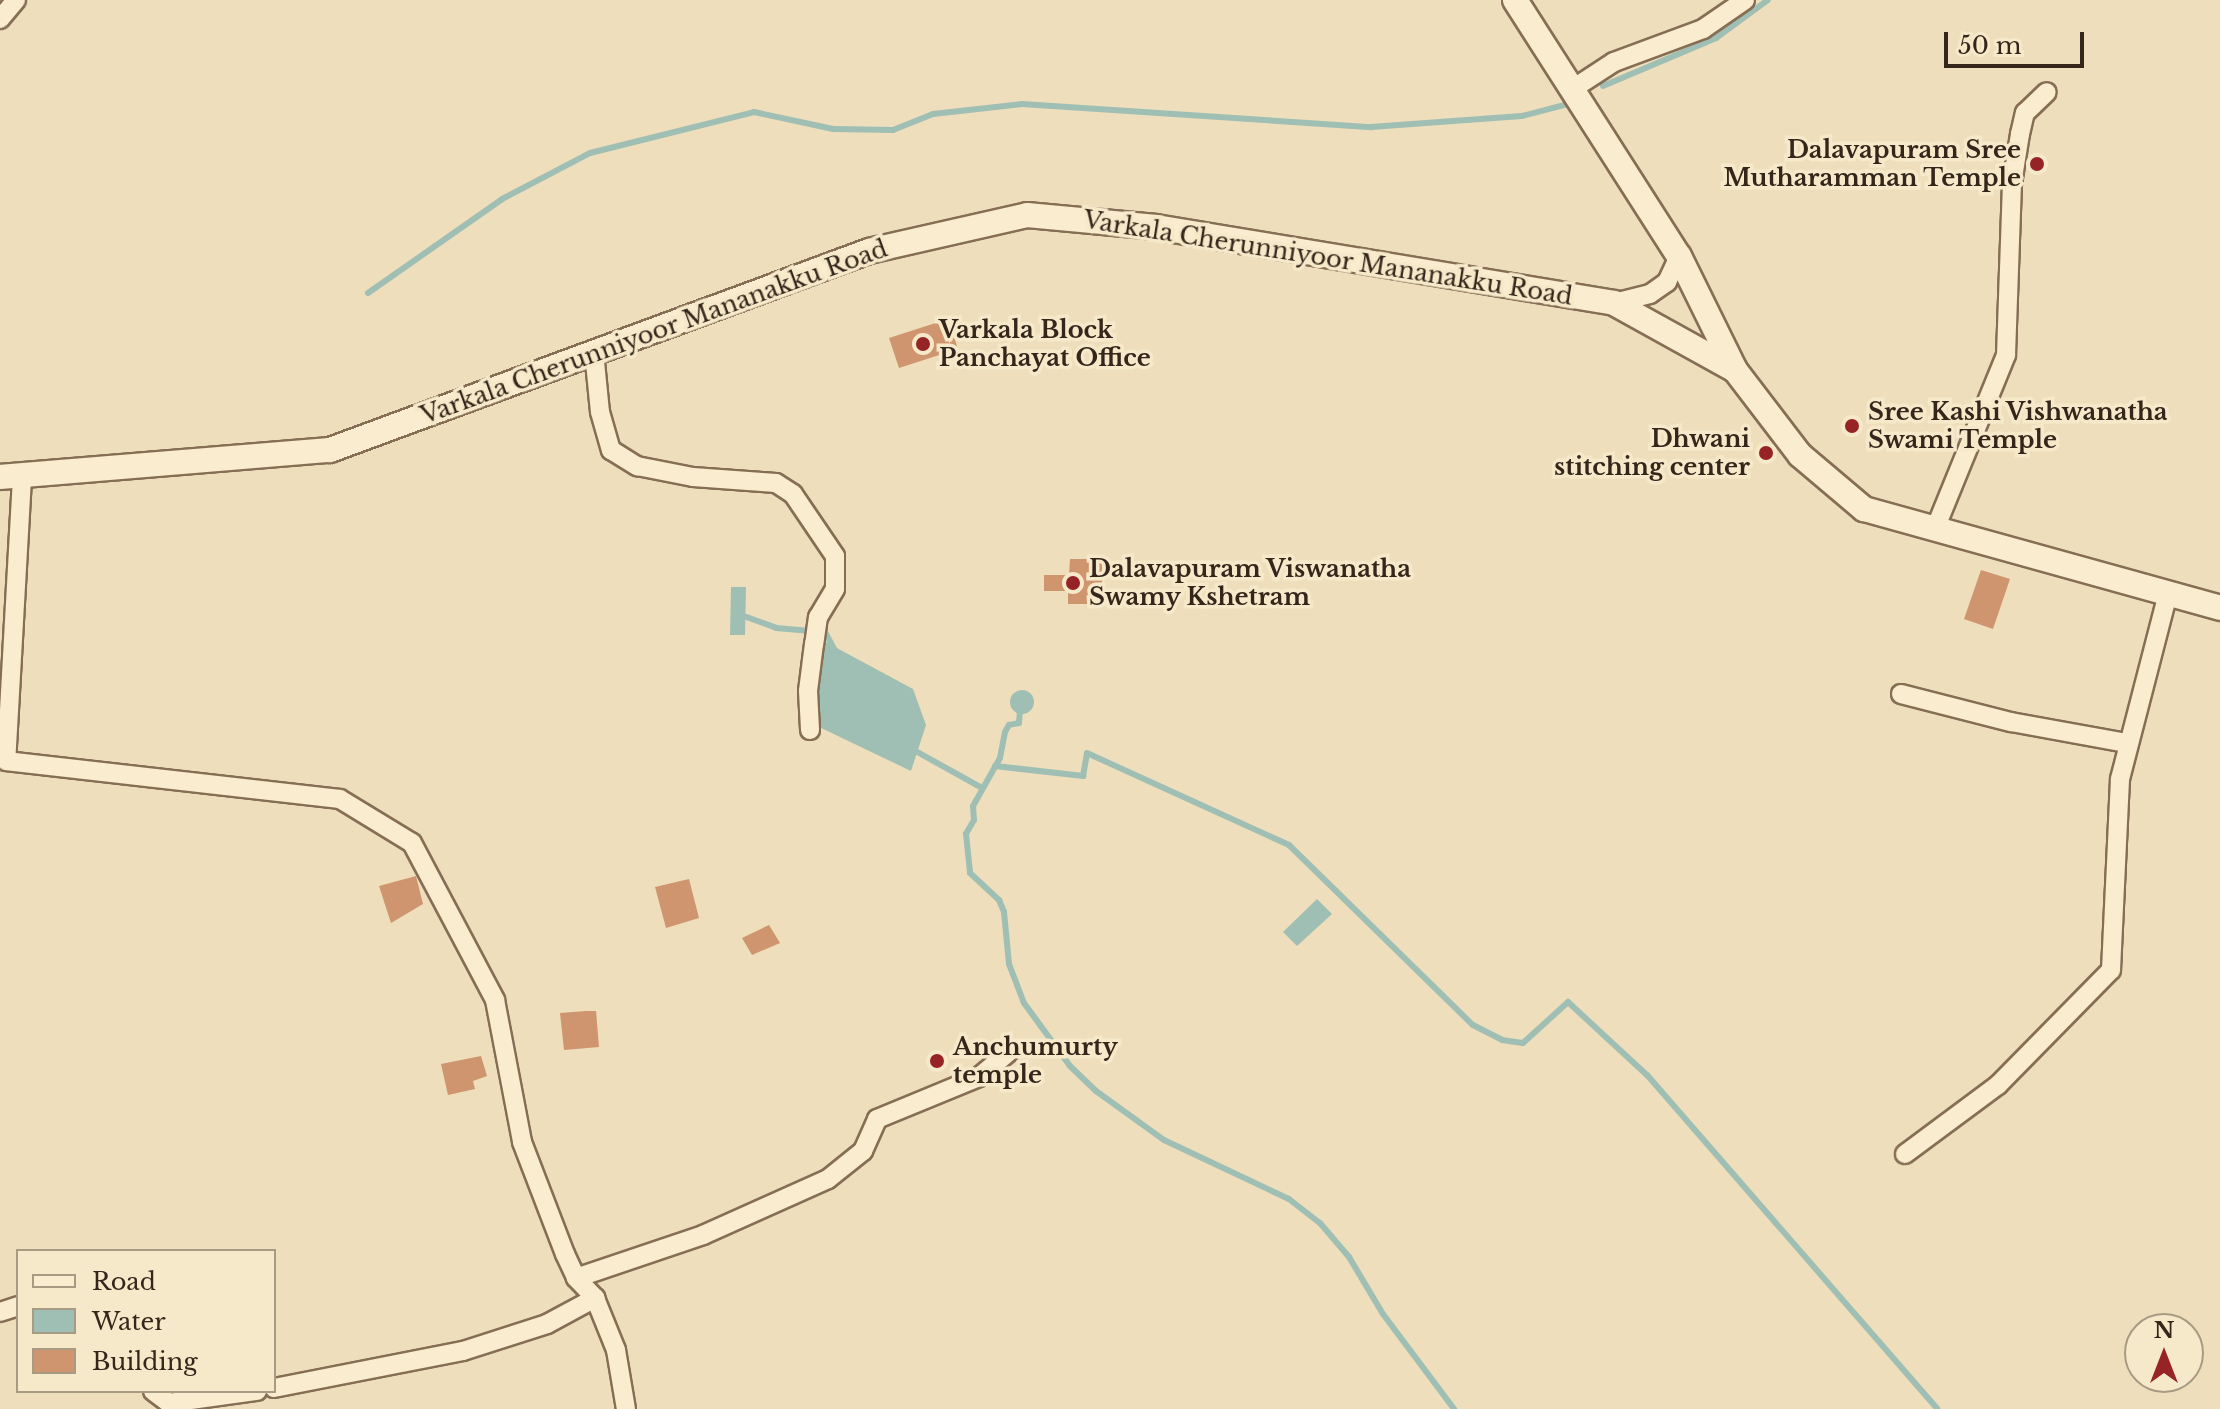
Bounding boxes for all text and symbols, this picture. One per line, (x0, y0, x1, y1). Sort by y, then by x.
scale bar (1948, 16, 2088, 66)
text: 50 m (1958, 31, 2021, 60)
place label: Dalavapuram Sree Mutharamman Temple (1723, 136, 2021, 192)
marker: Dalavapuram Sree Mutharamman Temple (2028, 155, 2046, 173)
street label: Varkala Cherunniyoor Mananakku Road (1081, 205, 1575, 311)
street label: Varkala Cherunniyoor Mananakku Road (416, 234, 892, 430)
place label: Varkala Block Panchayat Office (939, 316, 1151, 372)
marker: Varkala Block Panchayat Office (914, 335, 932, 353)
place label: Sree Kashi Vishwanatha Swami Temple (1868, 398, 2169, 454)
marker: Sree Kashi Vishwanatha Swami Temple (1843, 417, 1861, 435)
place label: Dhwani stitching center (1554, 425, 1750, 481)
marker: Dhwani stitching center (1757, 444, 1775, 462)
place label: Dalavapuram Viswanatha Swamy Kshetram (1089, 555, 1412, 611)
marker: Dalavapuram Viswanatha Swamy Kshetram (1064, 574, 1082, 592)
place label: Anchumurty temple (953, 1033, 1118, 1089)
marker: Anchumurty temple (928, 1052, 946, 1070)
legend (16, 1249, 276, 1393)
text: Road (92, 1267, 156, 1296)
text: Water (92, 1307, 166, 1336)
north arrow (2124, 1313, 2204, 1393)
text: N (2154, 1317, 2174, 1344)
text: Building (92, 1347, 198, 1376)

